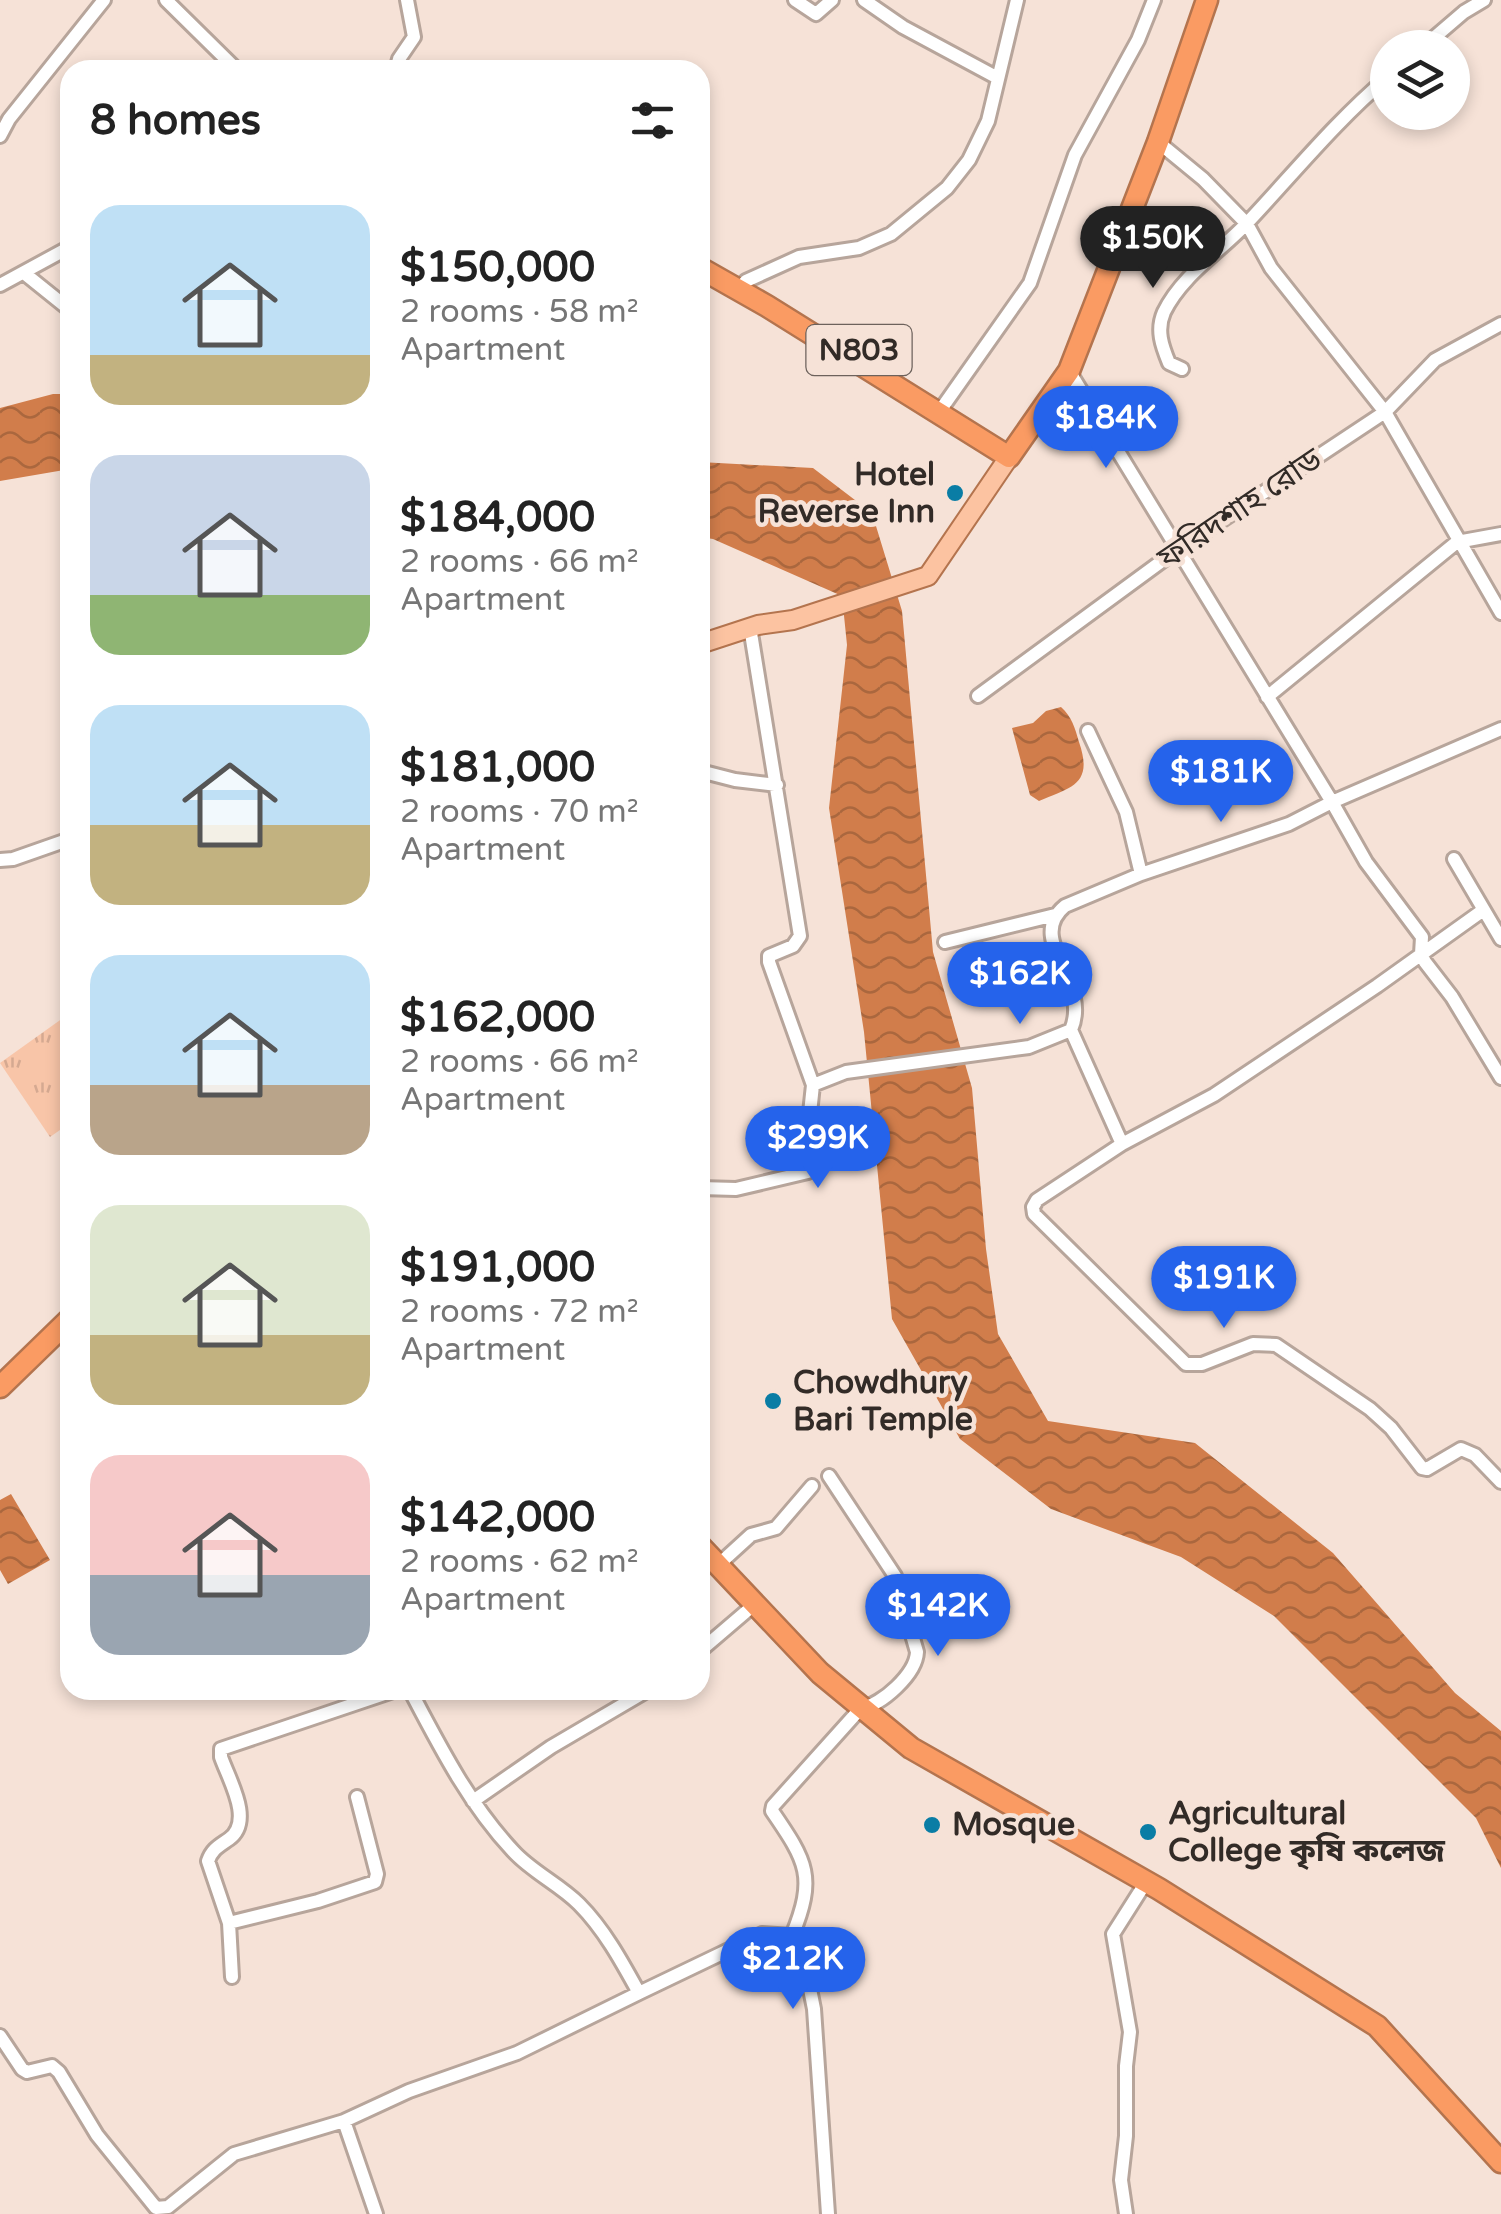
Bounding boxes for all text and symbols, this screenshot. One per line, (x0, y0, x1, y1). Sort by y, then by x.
map controls (1370, 30, 1470, 130)
button: layers (1370, 30, 1470, 130)
icon: filters (625, 93, 680, 148)
text: 8 homes (90, 95, 261, 146)
pin: $150K (1083, 206, 1223, 291)
text: $150K (1102, 219, 1204, 257)
text: $150,000 (400, 242, 595, 293)
icon: home (170, 245, 290, 365)
text: 2 rooms · 58 m² (400, 293, 639, 331)
road number: N803 (806, 325, 912, 375)
text: Apartment (400, 331, 565, 369)
pin: $184K (1036, 386, 1176, 471)
text: $184K (1055, 399, 1157, 437)
street label: ফরিদশাহ রোড (1150, 440, 1330, 578)
place label: Hotel Reverse Inn (758, 456, 935, 531)
marker: Hotel Reverse Inn (944, 482, 966, 504)
text: $184,000 (400, 492, 595, 543)
icon: home (170, 495, 290, 615)
text: 2 rooms · 66 m² (400, 543, 639, 581)
text: Apartment (400, 581, 565, 619)
pin: $181K (1151, 740, 1291, 825)
text: $181,000 (400, 742, 595, 793)
icon: home (170, 745, 290, 865)
text: $181K (1170, 753, 1272, 791)
text: 2 rooms · 70 m² (400, 793, 639, 831)
text: Apartment (400, 831, 565, 869)
pin: $162K (950, 942, 1090, 1027)
text: $162K (969, 955, 1071, 993)
text: $162,000 (400, 992, 595, 1043)
icon: home (170, 995, 290, 1115)
text: 2 rooms · 66 m² (400, 1043, 639, 1081)
text: Apartment (400, 1081, 565, 1119)
pin: $299K (748, 1106, 888, 1191)
text: $299K (767, 1119, 869, 1157)
text: $191,000 (400, 1242, 595, 1293)
icon: home (170, 1245, 290, 1365)
pin: $191K (1154, 1246, 1294, 1331)
text: $191K (1173, 1259, 1275, 1297)
text: 2 rooms · 72 m² (400, 1293, 639, 1331)
text: Apartment (400, 1331, 565, 1369)
place label: Chowdhury Bari Temple (793, 1364, 973, 1439)
marker: Chowdhury Bari Temple (762, 1390, 784, 1412)
text: $142,000 (400, 1492, 595, 1543)
icon: home (170, 1495, 290, 1615)
text: 2 rooms · 62 m² (400, 1543, 639, 1581)
pin: $142K (868, 1574, 1008, 1659)
text: Apartment (400, 1581, 565, 1619)
text: $142K (887, 1587, 989, 1625)
place label: Agricultural College কৃষি কলেজ (1168, 1795, 1446, 1870)
place label: Mosque (952, 1806, 1075, 1844)
marker: Mosque (921, 1814, 943, 1836)
marker: Agricultural College কৃষি কলেজ (1137, 1821, 1159, 1843)
pin: $212K (723, 1927, 863, 2012)
text: $212K (742, 1940, 844, 1978)

